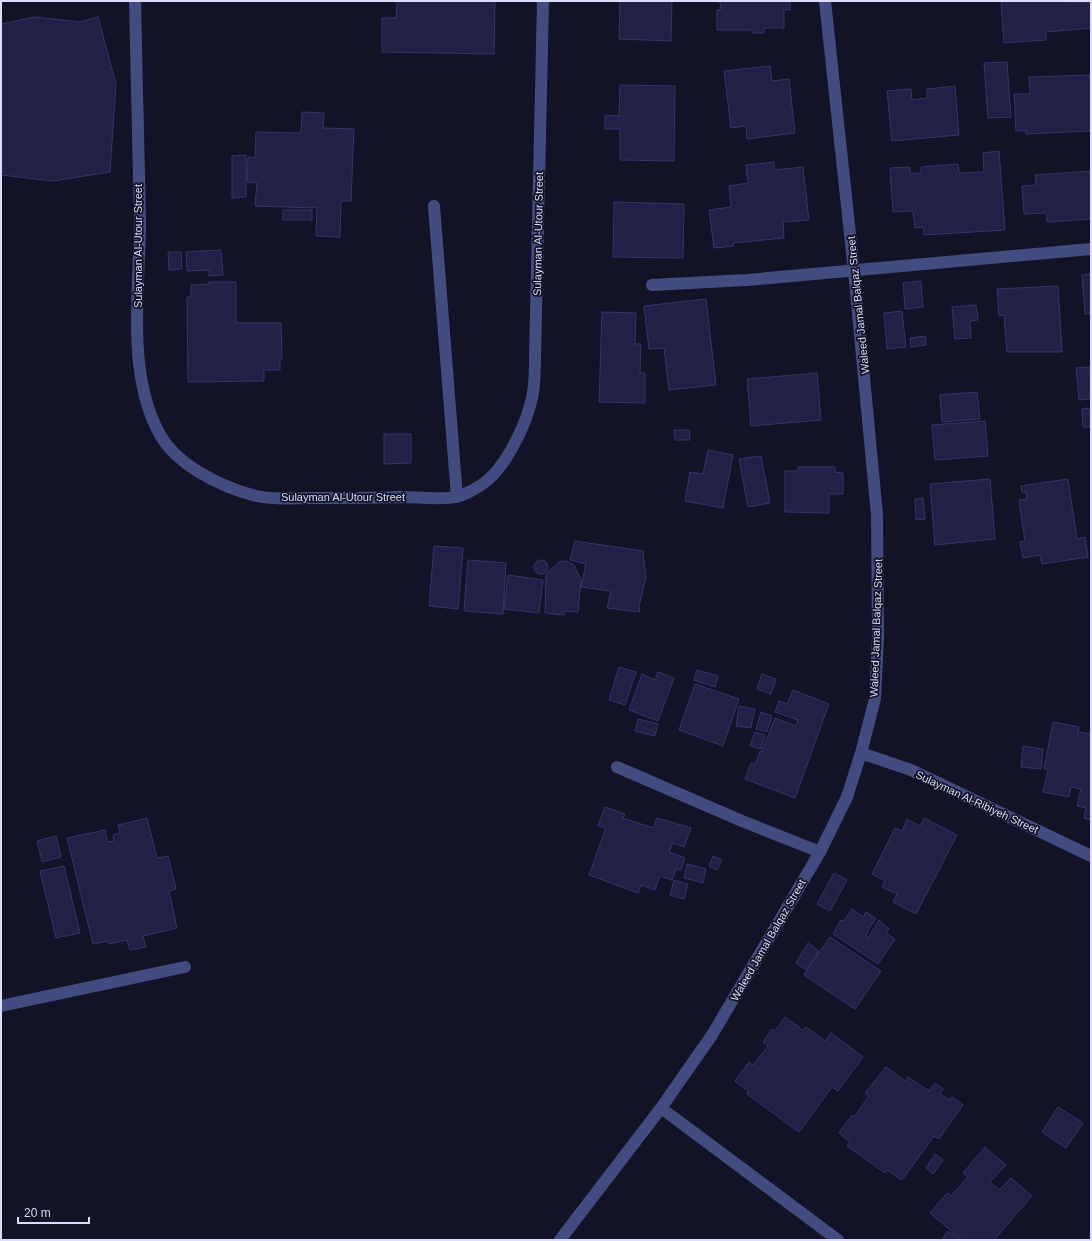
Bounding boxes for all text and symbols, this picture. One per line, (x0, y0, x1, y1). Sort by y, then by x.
street label: Sulayman Al-Utour Street (531, 172, 545, 296)
street label: Sulayman Al-Utour Street (132, 184, 144, 308)
street label: Waleed Jamal Balqaz Street (845, 236, 871, 374)
street label: Sulayman Al-Utour Street (281, 491, 405, 503)
street label: Waleed Jamal Balqaz Street (868, 559, 884, 697)
street label: Sulayman Al-Ribiyeh Street (914, 768, 1040, 836)
street label: Waleed Jamal Balqaz Street (728, 877, 808, 1003)
scale bar (18, 1199, 89, 1225)
text: 20 m (24, 1206, 51, 1220)

